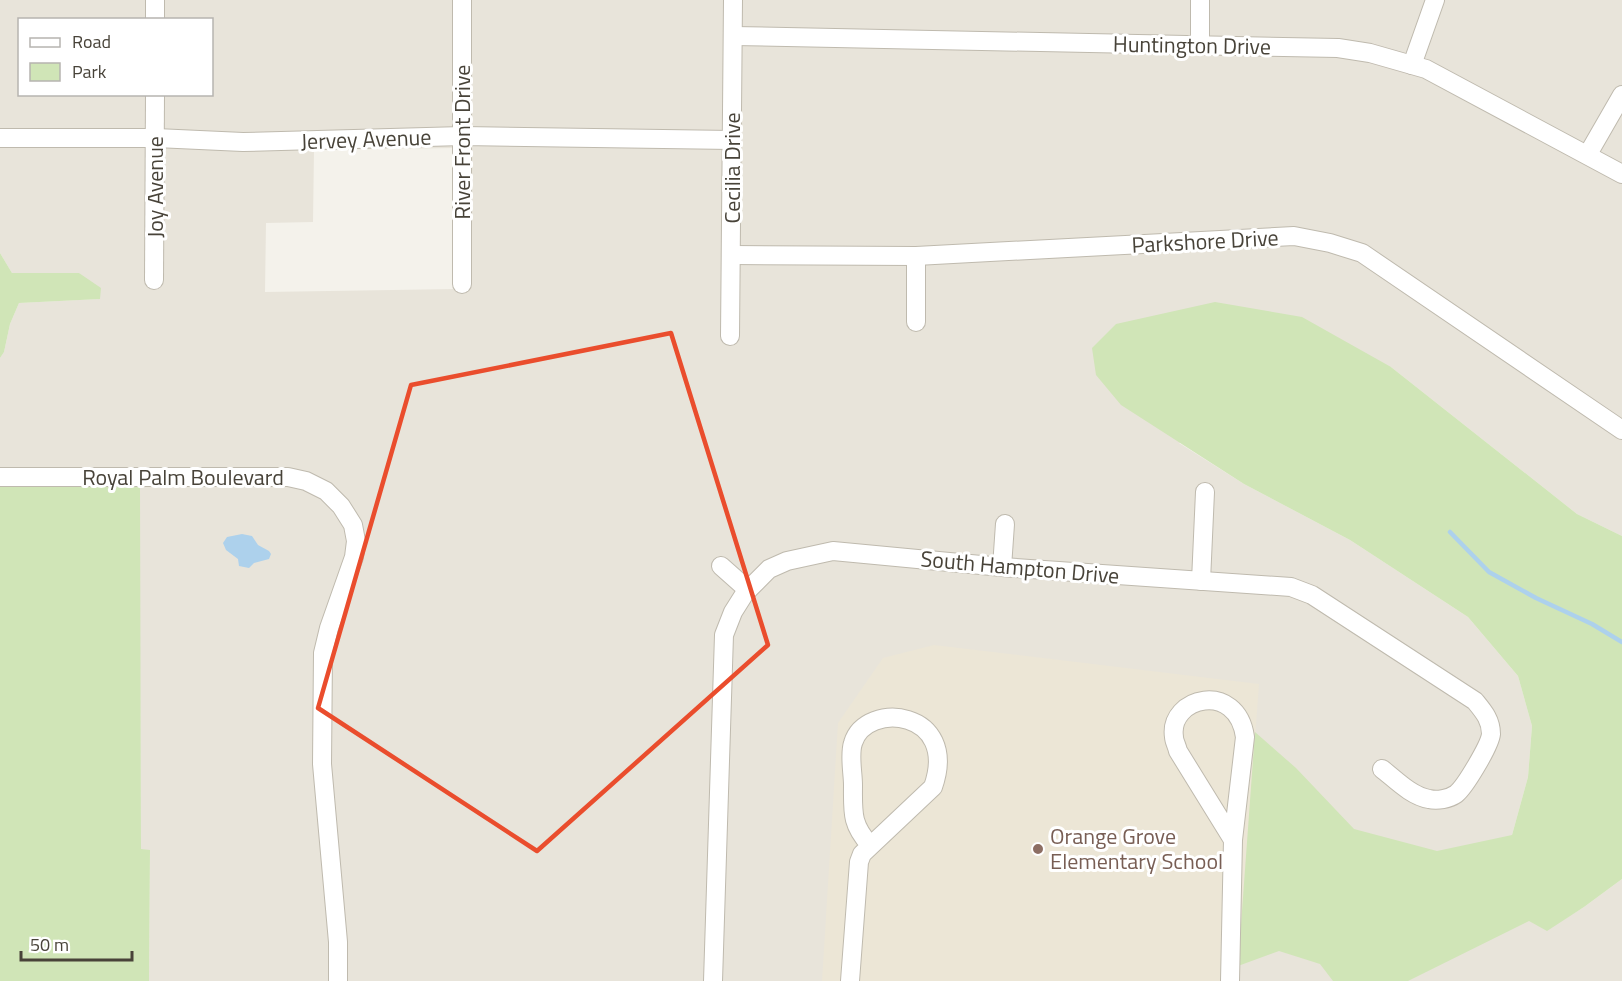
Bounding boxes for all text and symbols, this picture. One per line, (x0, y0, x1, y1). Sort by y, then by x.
legend (18, 18, 213, 96)
street label: Huntington Drive (1113, 27, 1271, 63)
text: Road (72, 28, 111, 55)
text: Park (72, 58, 107, 85)
street label: River Front Drive (445, 65, 479, 219)
street label: Cecilia Drive (715, 112, 749, 224)
street label: Jervey Avenue (300, 120, 432, 158)
street label: Joy Avenue (138, 136, 172, 238)
street label: Parkshore Drive (1131, 220, 1279, 262)
street label: Royal Palm Boulevard (82, 460, 284, 494)
street label: South Hampton Drive (919, 541, 1121, 593)
place label: Orange Grove Elementary School (1050, 819, 1223, 878)
marker: Orange Grove Elementary School (1031, 842, 1045, 856)
scale bar (21, 924, 132, 962)
text: 50 m (30, 931, 69, 958)

